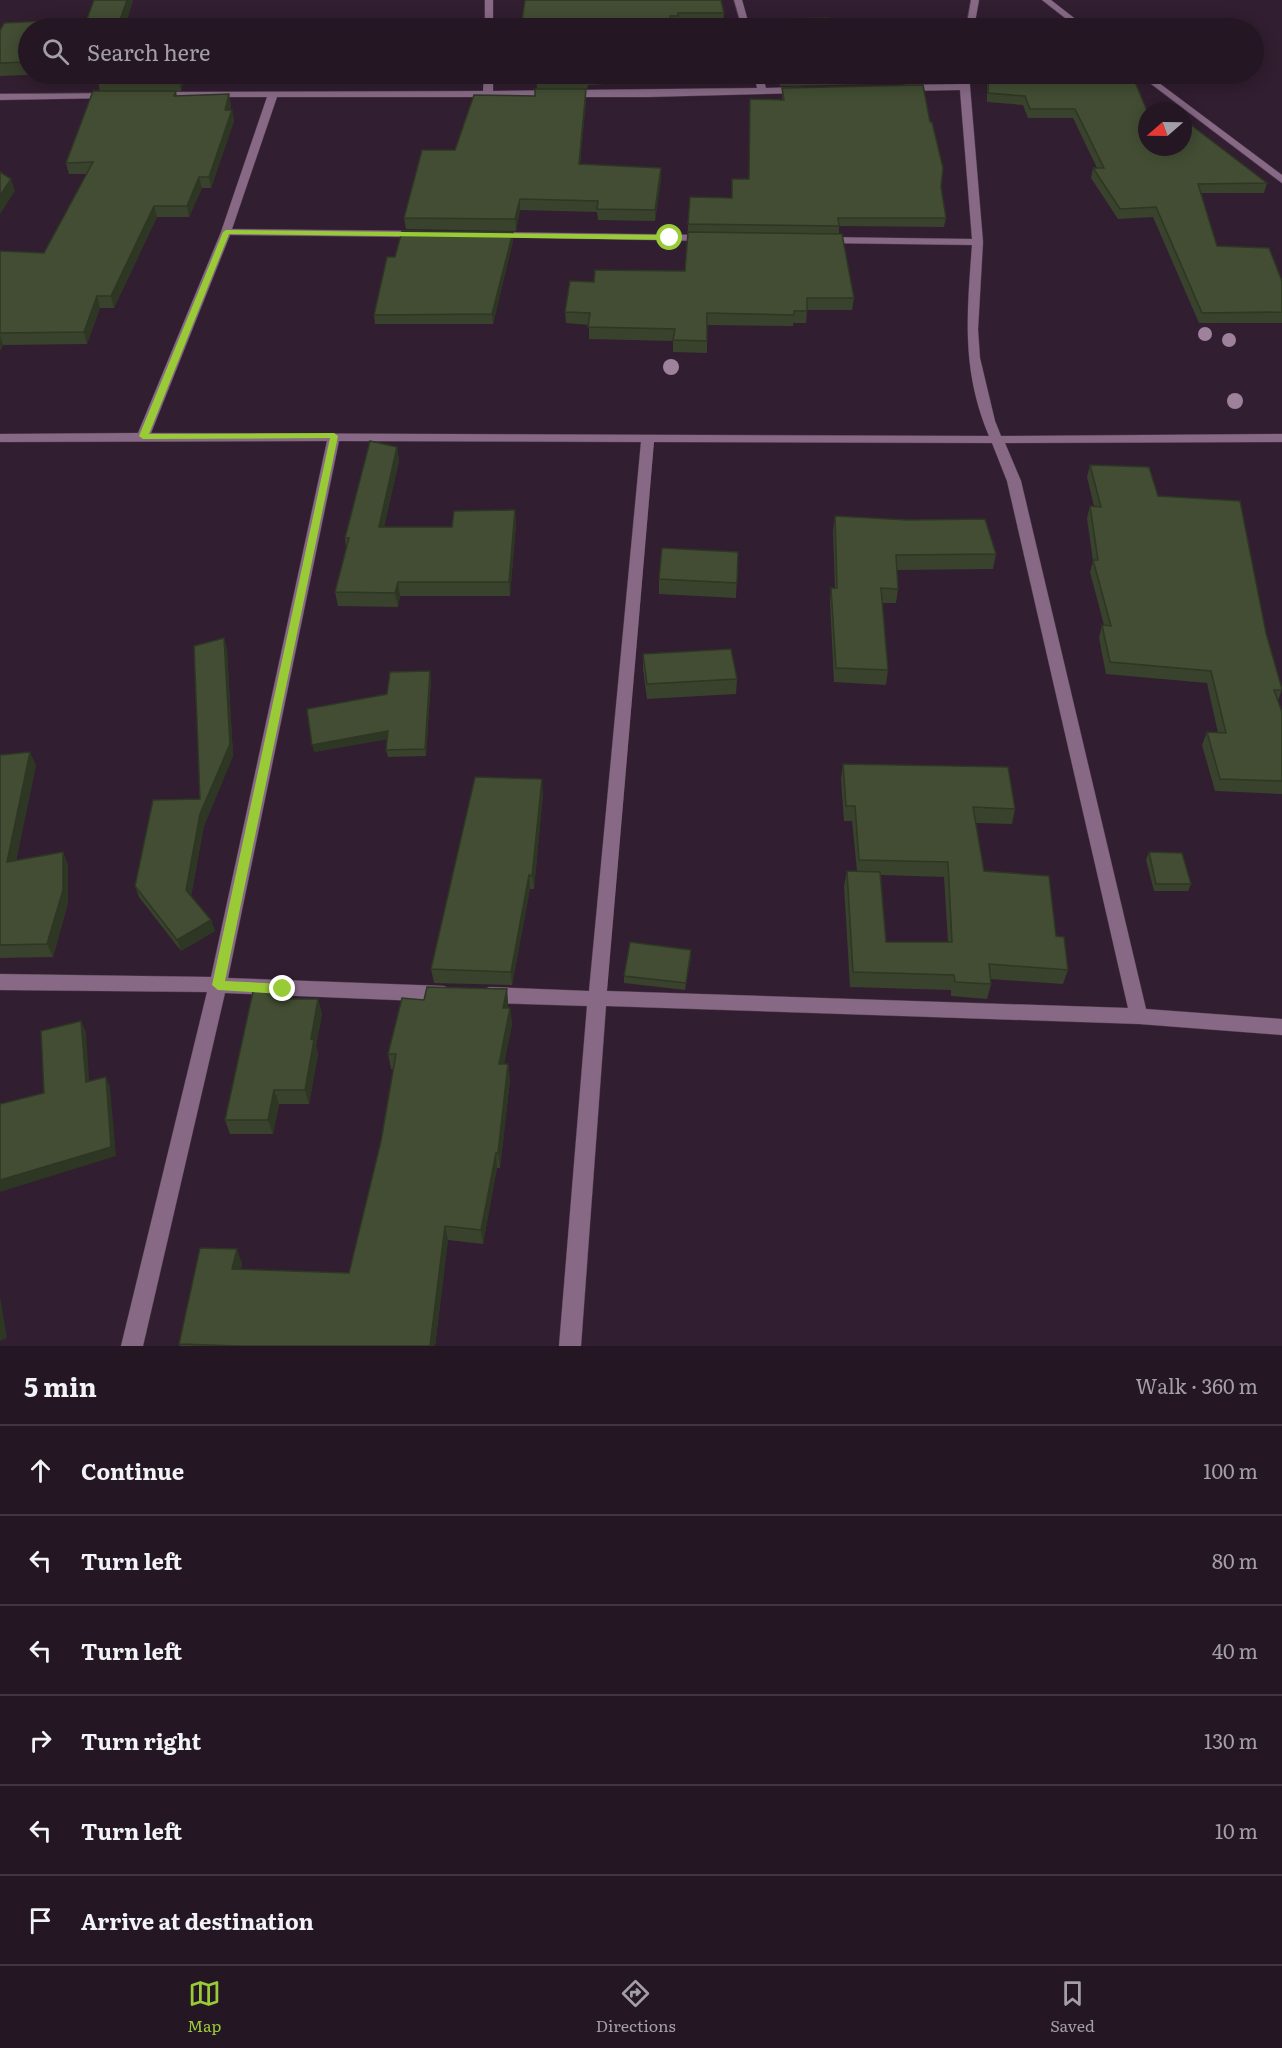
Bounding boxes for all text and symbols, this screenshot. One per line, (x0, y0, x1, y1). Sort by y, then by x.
search box (18, 18, 1264, 84)
icon: search (39, 35, 72, 68)
text: Search here (87, 35, 210, 68)
north arrow (1138, 102, 1192, 156)
route start (656, 224, 682, 250)
route end (269, 975, 295, 1001)
text: 5 min (24, 1366, 97, 1405)
text: Walk · 360 m (1136, 1370, 1258, 1400)
icon: ahead (24, 1454, 57, 1487)
text: Continue (81, 1454, 184, 1487)
text: 100 m (1203, 1455, 1258, 1485)
icon: left (24, 1544, 57, 1577)
text: Turn left (81, 1544, 182, 1577)
text: 80 m (1212, 1545, 1258, 1575)
icon: left (24, 1634, 57, 1667)
text: Turn left (81, 1634, 182, 1667)
text: 40 m (1212, 1635, 1258, 1665)
icon: right (24, 1724, 57, 1757)
text: Turn right (81, 1724, 201, 1757)
text: 130 m (1204, 1725, 1258, 1755)
icon: left (24, 1814, 57, 1847)
text: Turn left (81, 1814, 182, 1847)
text: 10 m (1215, 1815, 1258, 1845)
icon: arrive (24, 1904, 57, 1937)
text: Arrive at destination (81, 1904, 314, 1937)
tab: Map (187, 1977, 221, 2037)
tab: Directions (596, 1977, 676, 2037)
tab: Saved (1050, 1977, 1095, 2037)

